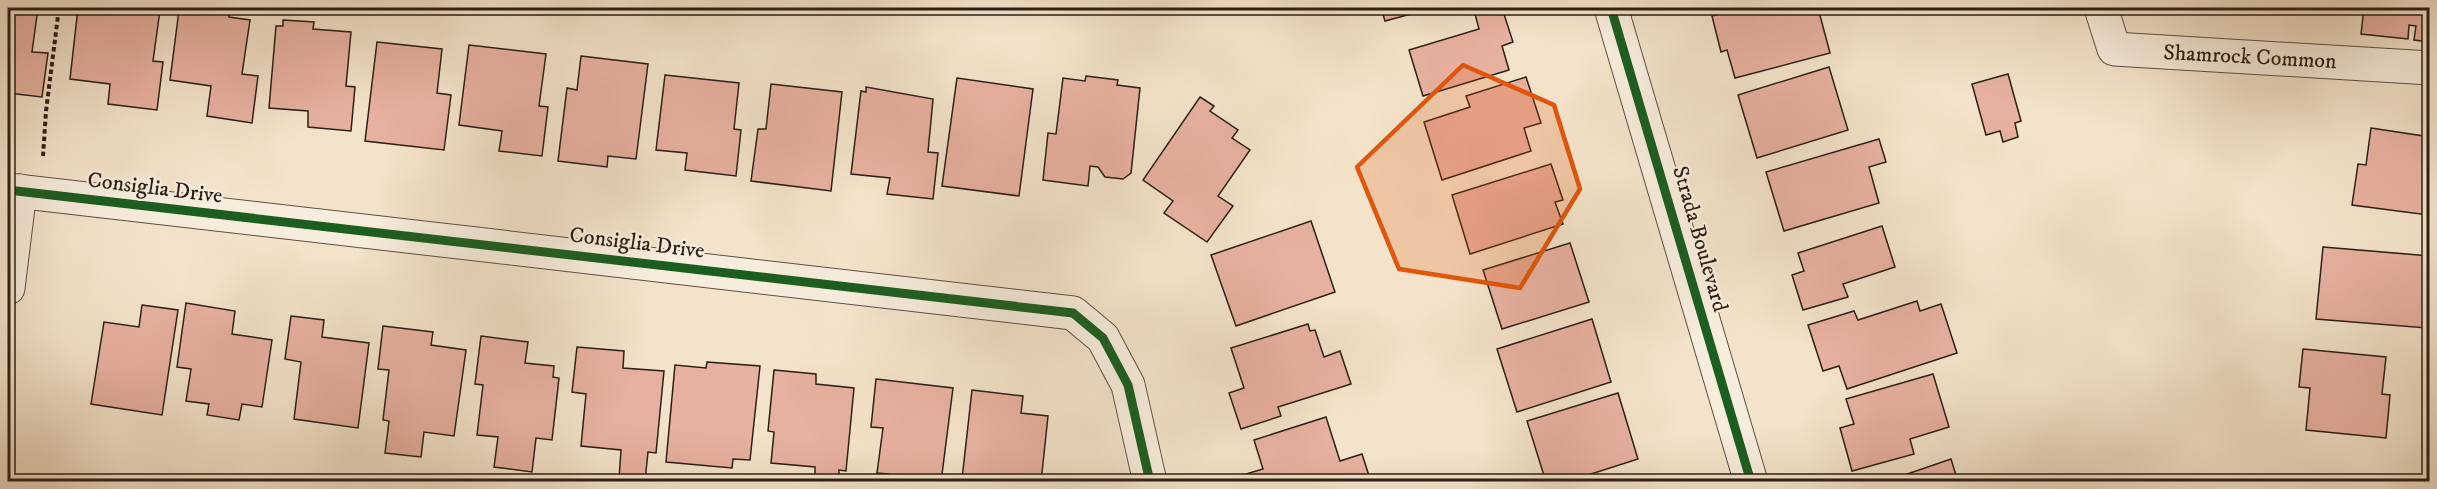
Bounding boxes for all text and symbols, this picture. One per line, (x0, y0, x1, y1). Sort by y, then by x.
street label: Shamrock Common (2163, 39, 2338, 75)
street label: Strada Boulevard (1666, 163, 1734, 315)
street label: Consiglia Drive (86, 166, 224, 210)
street label: Consiglia Drive (568, 221, 706, 265)

